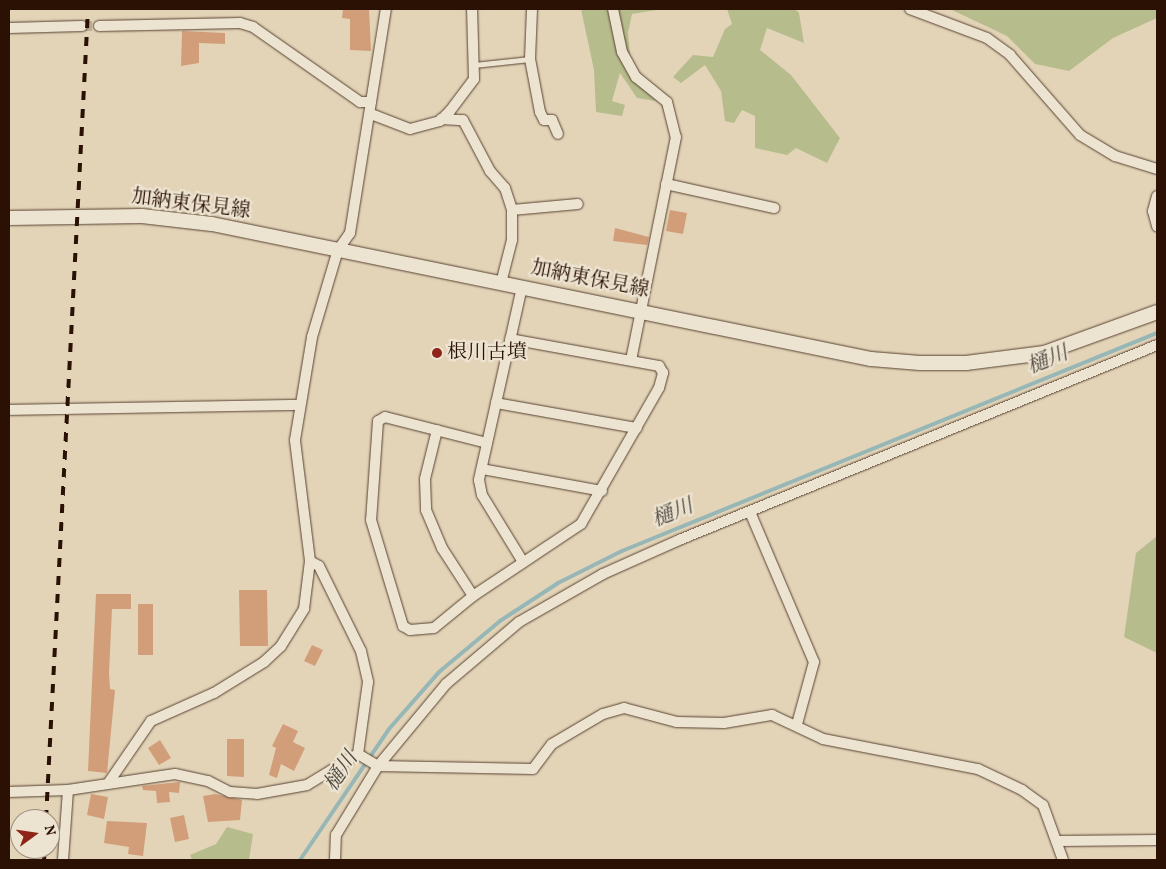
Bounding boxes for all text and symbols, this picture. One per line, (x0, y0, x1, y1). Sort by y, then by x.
street label: 加納東保見線 (130, 186, 252, 224)
street label: 加納東保見線 (529, 257, 651, 303)
place label: 根川古墳 (447, 341, 527, 365)
water label: 樋川 (1024, 341, 1072, 381)
marker: 根川古墳 (431, 347, 443, 359)
water label: 樋川 (649, 494, 697, 534)
water label: 樋川 (320, 748, 364, 796)
north arrow (10, 809, 60, 859)
text: N (39, 823, 60, 838)

